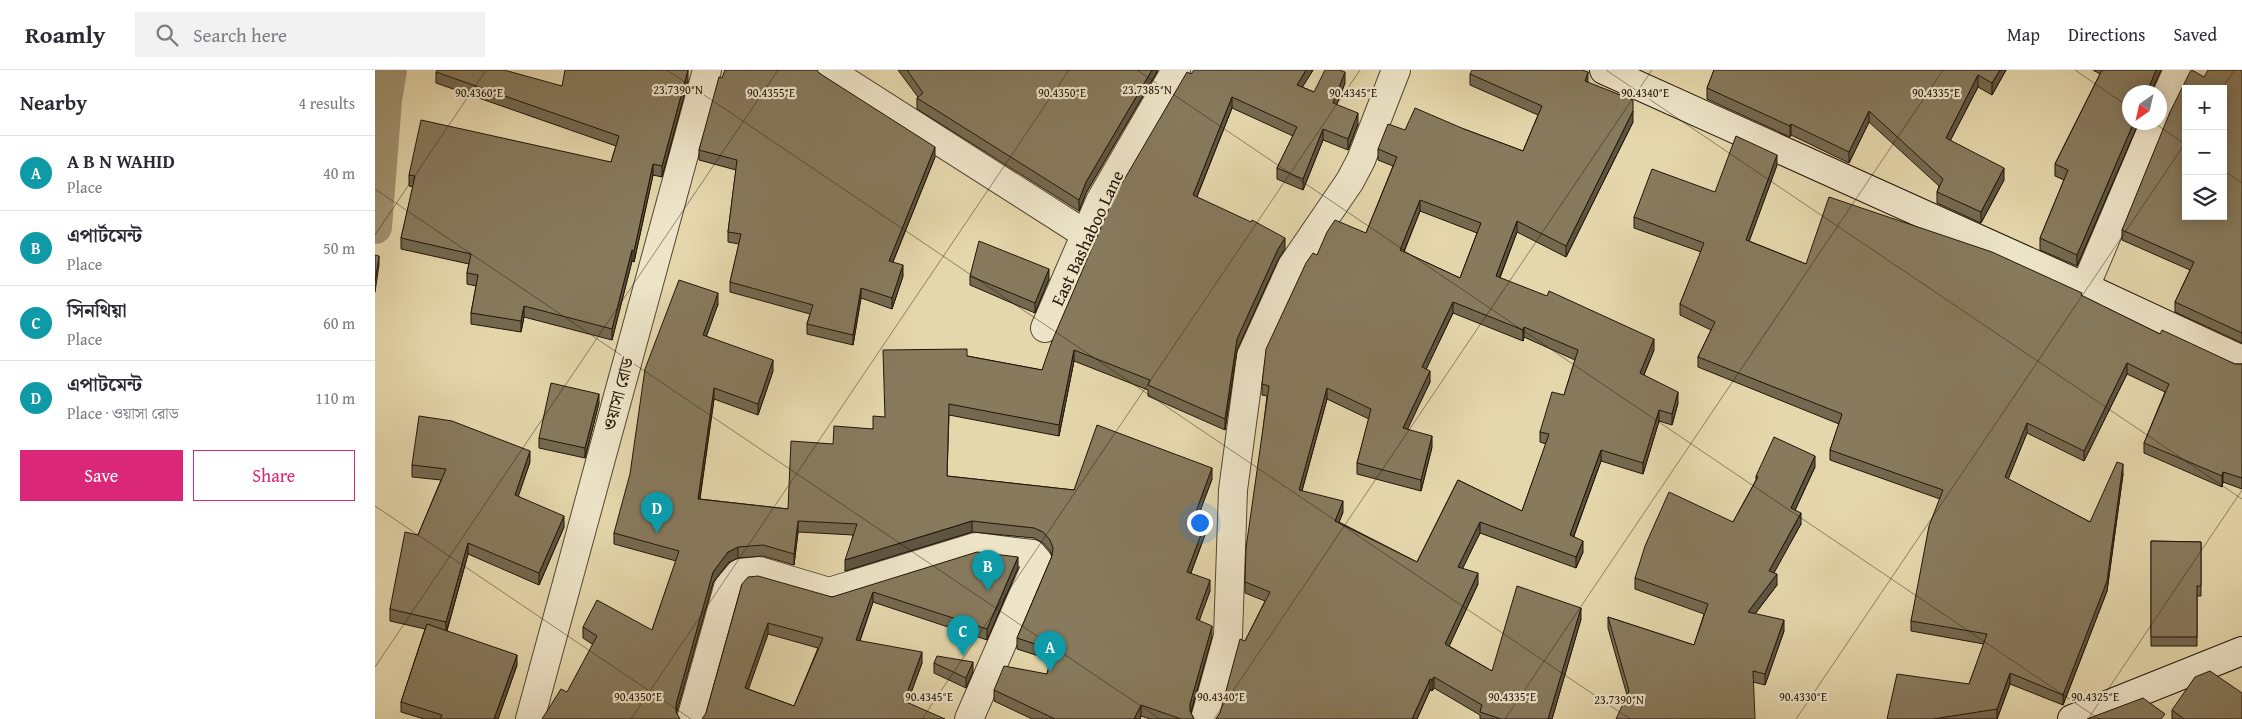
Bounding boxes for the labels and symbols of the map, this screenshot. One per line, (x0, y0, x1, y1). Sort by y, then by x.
text: 23.7390°N (653, 81, 703, 98)
text: 23.7385°N (1122, 81, 1172, 98)
text: 90.4360°E (455, 84, 503, 101)
text: 90.4355°E (747, 84, 795, 101)
text: 90.4350°E (1038, 84, 1086, 101)
text: 90.4345°E (1329, 84, 1377, 101)
text: 90.4340°E (1621, 84, 1669, 101)
text: 90.4335°E (1912, 84, 1960, 101)
north arrow (2122, 85, 2167, 130)
street label: East Bashaboo Lane (1044, 166, 1130, 310)
street label: ওয়াসা রোড (595, 353, 641, 434)
pin: D (641, 492, 673, 533)
your location (1187, 510, 1213, 536)
pin: B (972, 550, 1004, 591)
pin: C (947, 615, 979, 656)
pin: A (1034, 631, 1066, 672)
text: 90.4350°E (614, 688, 662, 705)
text: 90.4345°E (905, 688, 953, 705)
text: 90.4340°E (1197, 688, 1245, 705)
text: 90.4335°E (1488, 688, 1536, 705)
text: 90.4330°E (1779, 688, 1827, 705)
text: 90.4325°E (2071, 688, 2119, 705)
text: 23.7390°N (1594, 691, 1644, 708)

